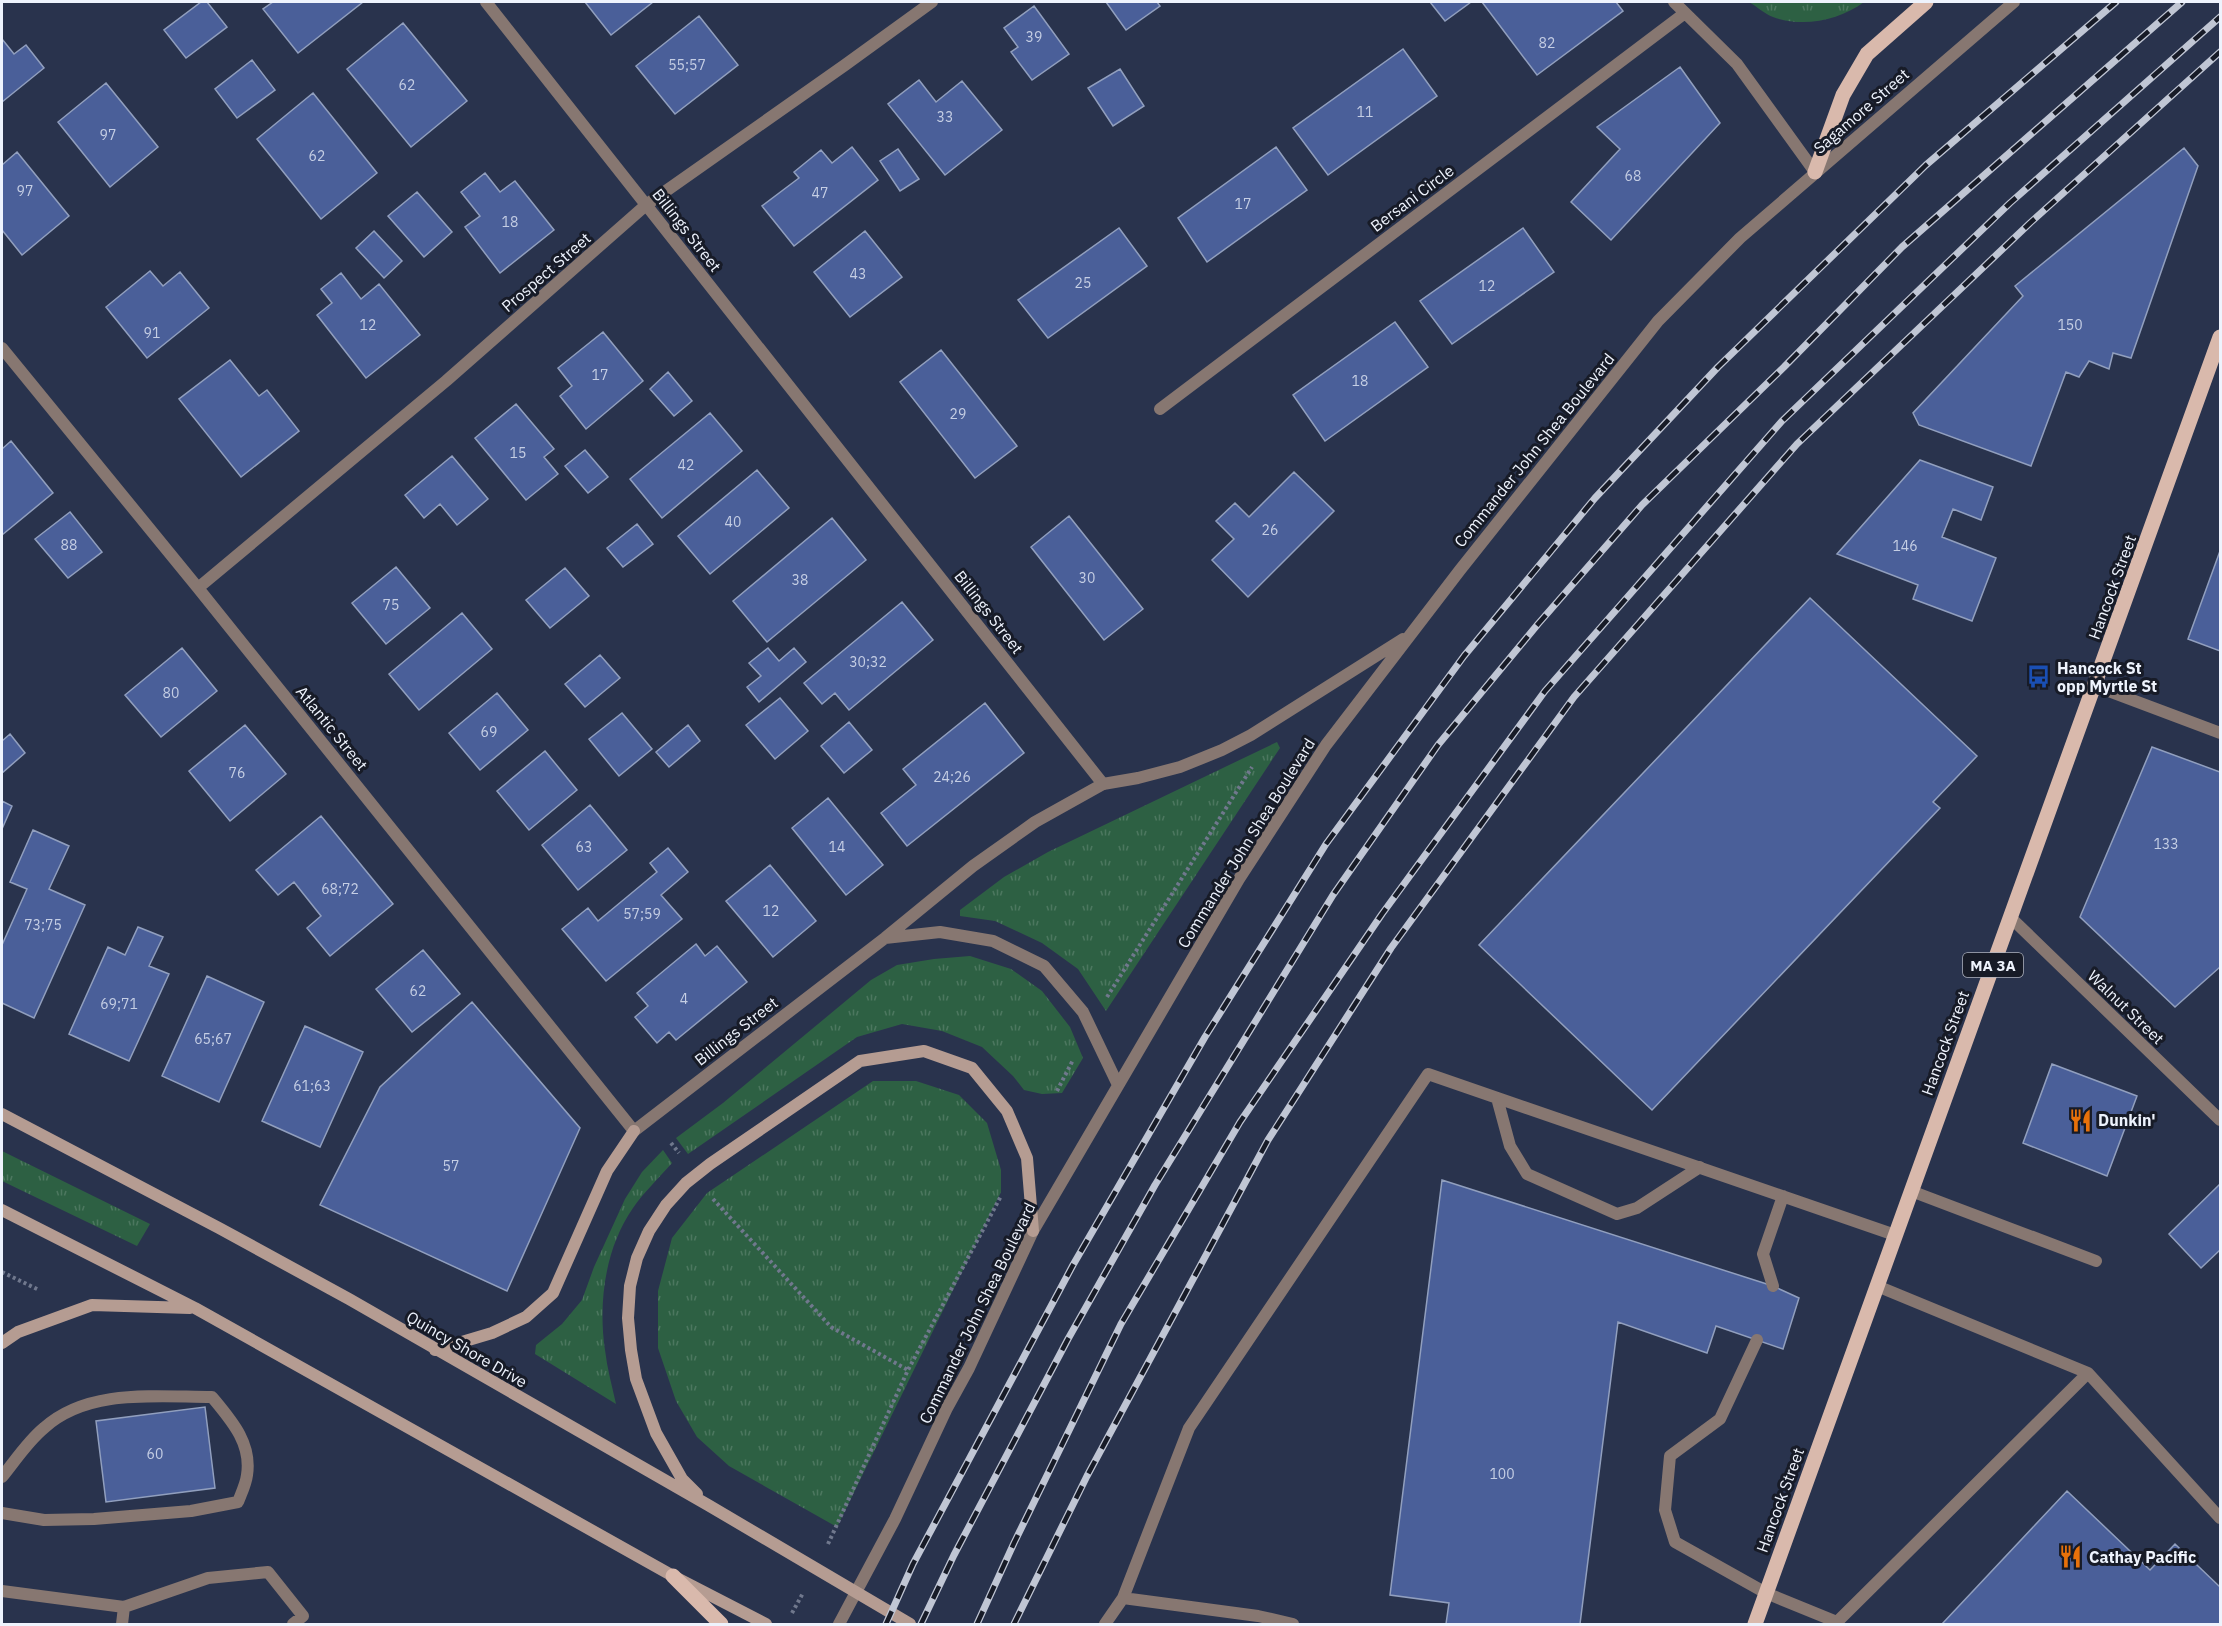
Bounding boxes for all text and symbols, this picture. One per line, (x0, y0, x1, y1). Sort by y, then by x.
house number: 39 (1026, 28, 1042, 46)
house number: 82 (1539, 34, 1555, 52)
house number: 55;57 (668, 56, 706, 74)
street label: Sagamore Street (1809, 64, 1913, 158)
house number: 62 (399, 76, 415, 94)
house number: 11 (1357, 103, 1373, 121)
house number: 33 (937, 108, 953, 126)
house number: 97 (100, 126, 116, 144)
house number: 62 (309, 147, 325, 165)
street label: Bersani Circle (1366, 160, 1458, 236)
house number: 68 (1625, 167, 1641, 185)
house number: 97 (17, 182, 33, 200)
street label: Billings Street (648, 184, 726, 276)
house number: 47 (812, 184, 828, 202)
house number: 17 (1235, 195, 1251, 213)
house number: 18 (502, 213, 518, 231)
street label: Prospect Street (497, 228, 595, 316)
house number: 43 (850, 265, 866, 283)
house number: 25 (1075, 274, 1091, 292)
house number: 12 (1479, 277, 1495, 295)
house number: 12 (360, 316, 376, 334)
house number: 150 (2057, 316, 2083, 334)
house number: 91 (144, 324, 160, 342)
street label: Commander John Shea Boulevard (1450, 349, 1618, 551)
house number: 17 (592, 366, 608, 384)
house number: 18 (1352, 372, 1368, 390)
house number: 29 (950, 405, 966, 423)
house number: 15 (510, 444, 526, 462)
house number: 42 (678, 456, 694, 474)
house number: 40 (725, 513, 741, 531)
house number: 26 (1262, 521, 1278, 539)
street label: Hancock Street (2084, 532, 2140, 642)
house number: 88 (61, 536, 77, 554)
house number: 146 (1892, 537, 1918, 555)
street label: Billings Street (950, 566, 1028, 658)
house number: 30 (1079, 569, 1095, 587)
house number: 38 (792, 571, 808, 589)
house number: 75 (383, 596, 399, 614)
house number: 30;32 (849, 653, 887, 671)
place label: Hancock St opp Myrtle St (2057, 658, 2157, 696)
bus stop icon: Hancock St opp Myrtle St (2026, 664, 2052, 690)
street label: Atlantic Street (292, 682, 372, 774)
house number: 80 (163, 684, 179, 702)
house number: 69 (481, 723, 497, 741)
street label: Commander John Shea Boulevard (1173, 734, 1319, 952)
house number: 76 (229, 764, 245, 782)
house number: 24;26 (933, 768, 971, 786)
house number: 133 (2153, 835, 2179, 853)
house number: 63 (576, 838, 592, 856)
house number: 14 (829, 838, 845, 856)
house number: 68;72 (321, 880, 359, 898)
house number: 12 (763, 902, 779, 920)
house number: 57;59 (623, 905, 661, 923)
house number: 73;75 (24, 916, 62, 934)
road number: MA 3A (1963, 953, 2023, 977)
street label: Walnut Street (2084, 966, 2168, 1048)
house number: 62 (410, 982, 426, 1000)
street label: Hancock Street (1917, 988, 1973, 1098)
house number: 4 (680, 990, 688, 1008)
street label: Billings Street (690, 992, 782, 1070)
house number: 69;71 (100, 995, 138, 1013)
house number: 65;67 (194, 1030, 232, 1048)
house number: 61;63 (293, 1077, 331, 1095)
restaurant icon: Dunkin' (2067, 1107, 2093, 1133)
place label: Dunkin' (2098, 1110, 2156, 1130)
house number: 57 (443, 1157, 459, 1175)
street label: Commander John Shea Boulevard (915, 1199, 1039, 1427)
street label: Quincy Shore Drive (403, 1306, 531, 1392)
house number: 60 (147, 1445, 163, 1463)
street label: Hancock Street (1752, 1445, 1808, 1555)
house number: 100 (1489, 1465, 1515, 1483)
restaurant icon: Cathay Pacific (2058, 1544, 2084, 1570)
place label: Cathay Pacific (2089, 1547, 2196, 1567)

